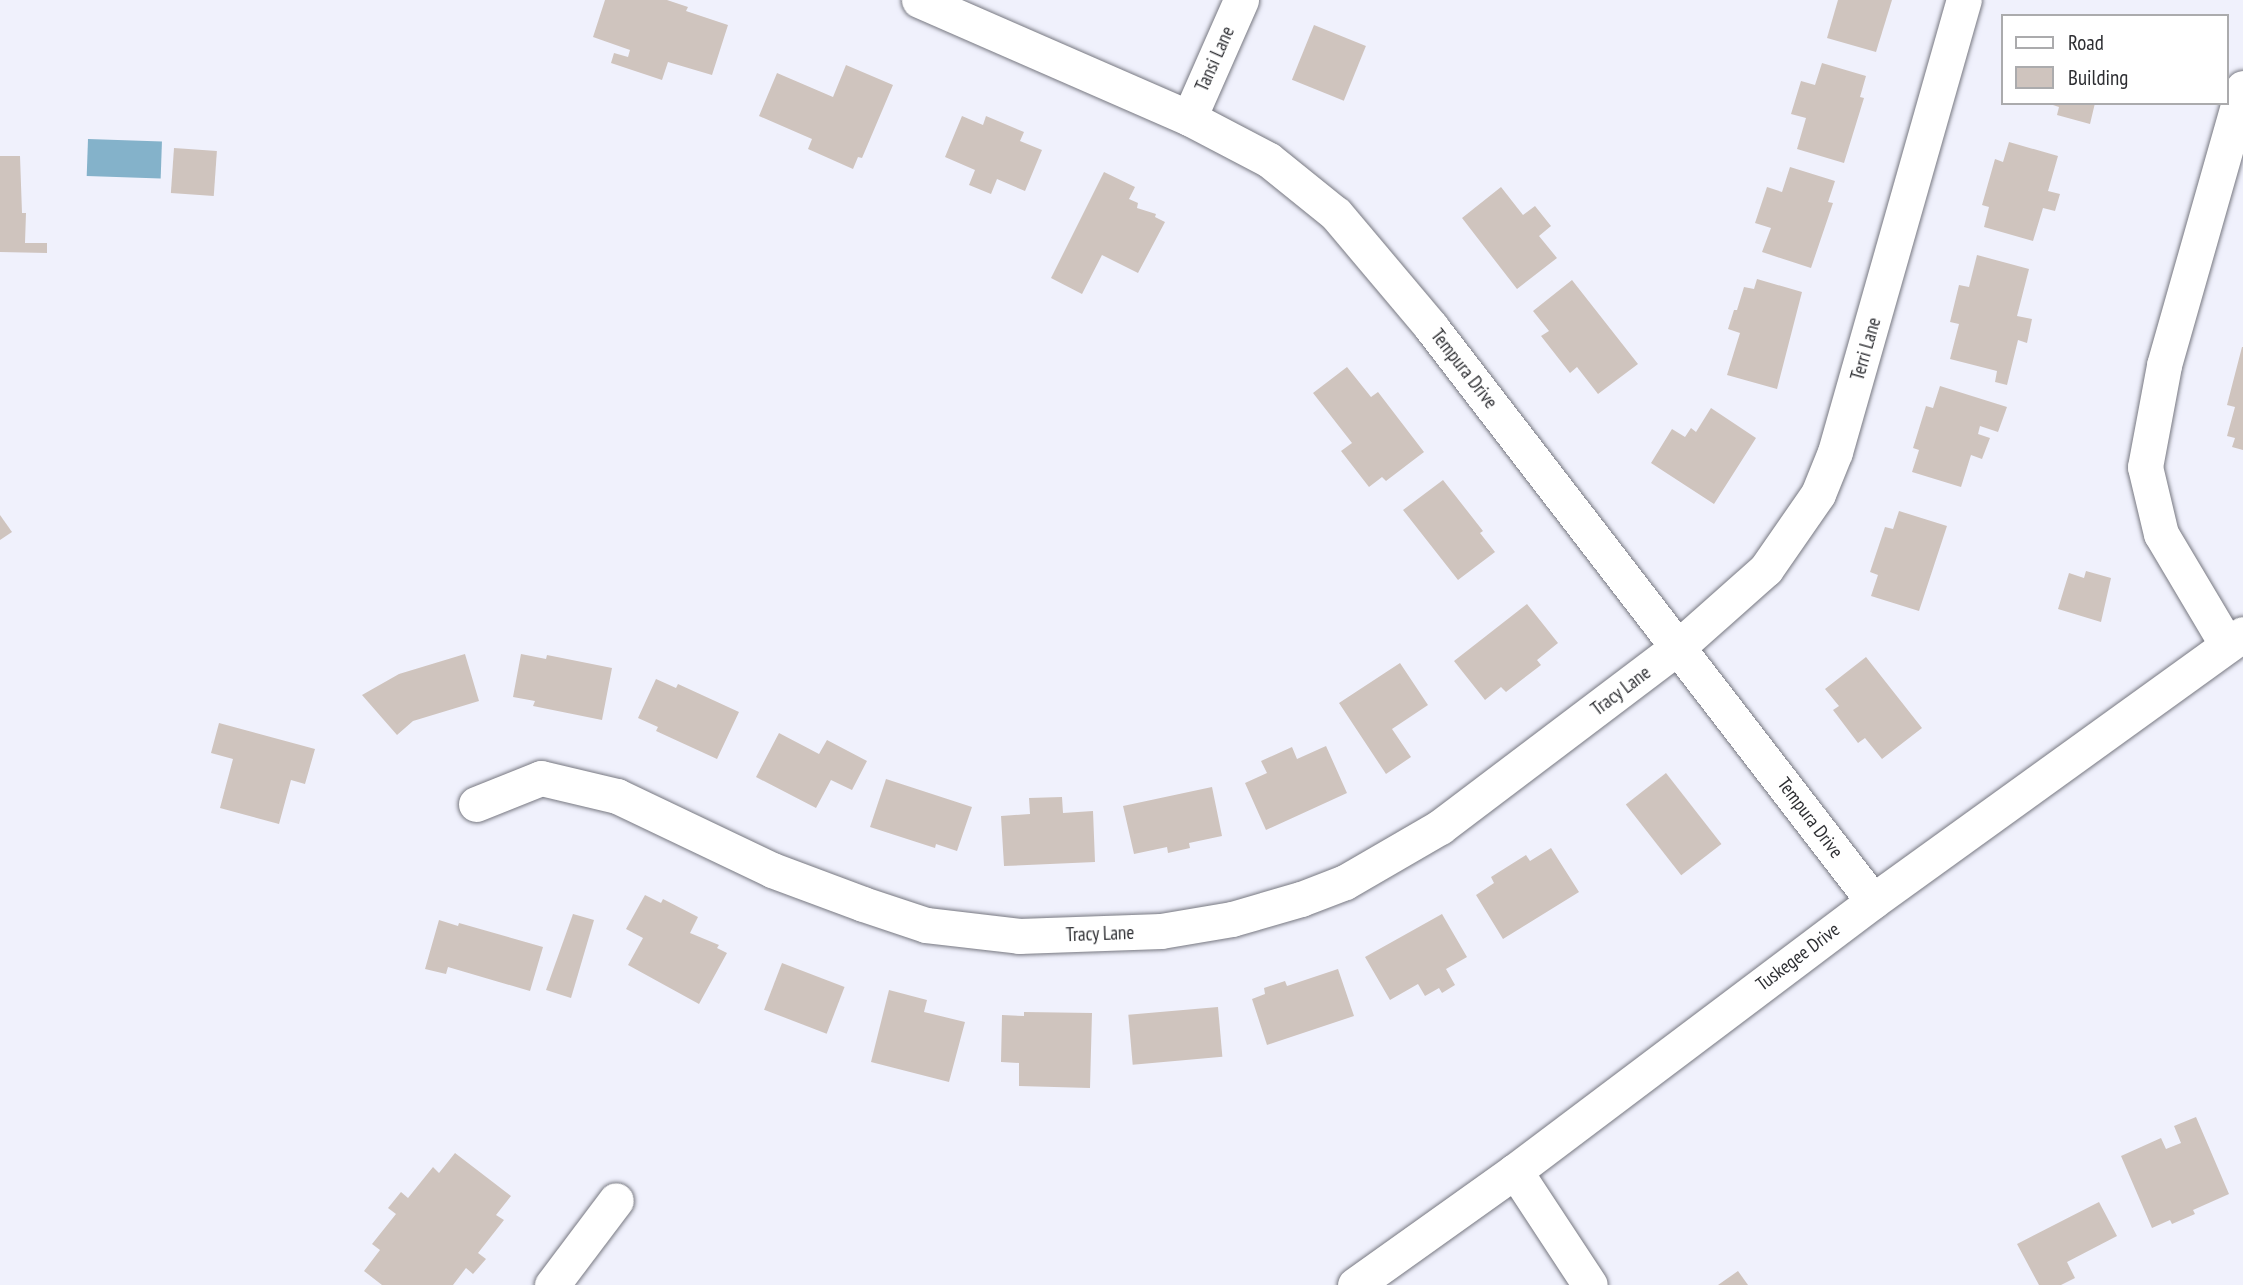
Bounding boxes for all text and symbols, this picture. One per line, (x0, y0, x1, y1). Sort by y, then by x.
legend (2002, 14, 2229, 105)
street label: Tansi Lane (1191, 23, 1239, 95)
text: Road (2068, 29, 2104, 56)
text: Building (2068, 64, 2128, 91)
street label: Terri Lane (1846, 315, 1886, 383)
street label: Tempura Drive (1426, 325, 1502, 413)
street label: Tracy Lane (1587, 661, 1655, 721)
street label: Tempura Drive (1772, 773, 1848, 863)
street label: Tuskegee Drive (1752, 918, 1844, 996)
street label: Tracy Lane (1065, 921, 1135, 947)

